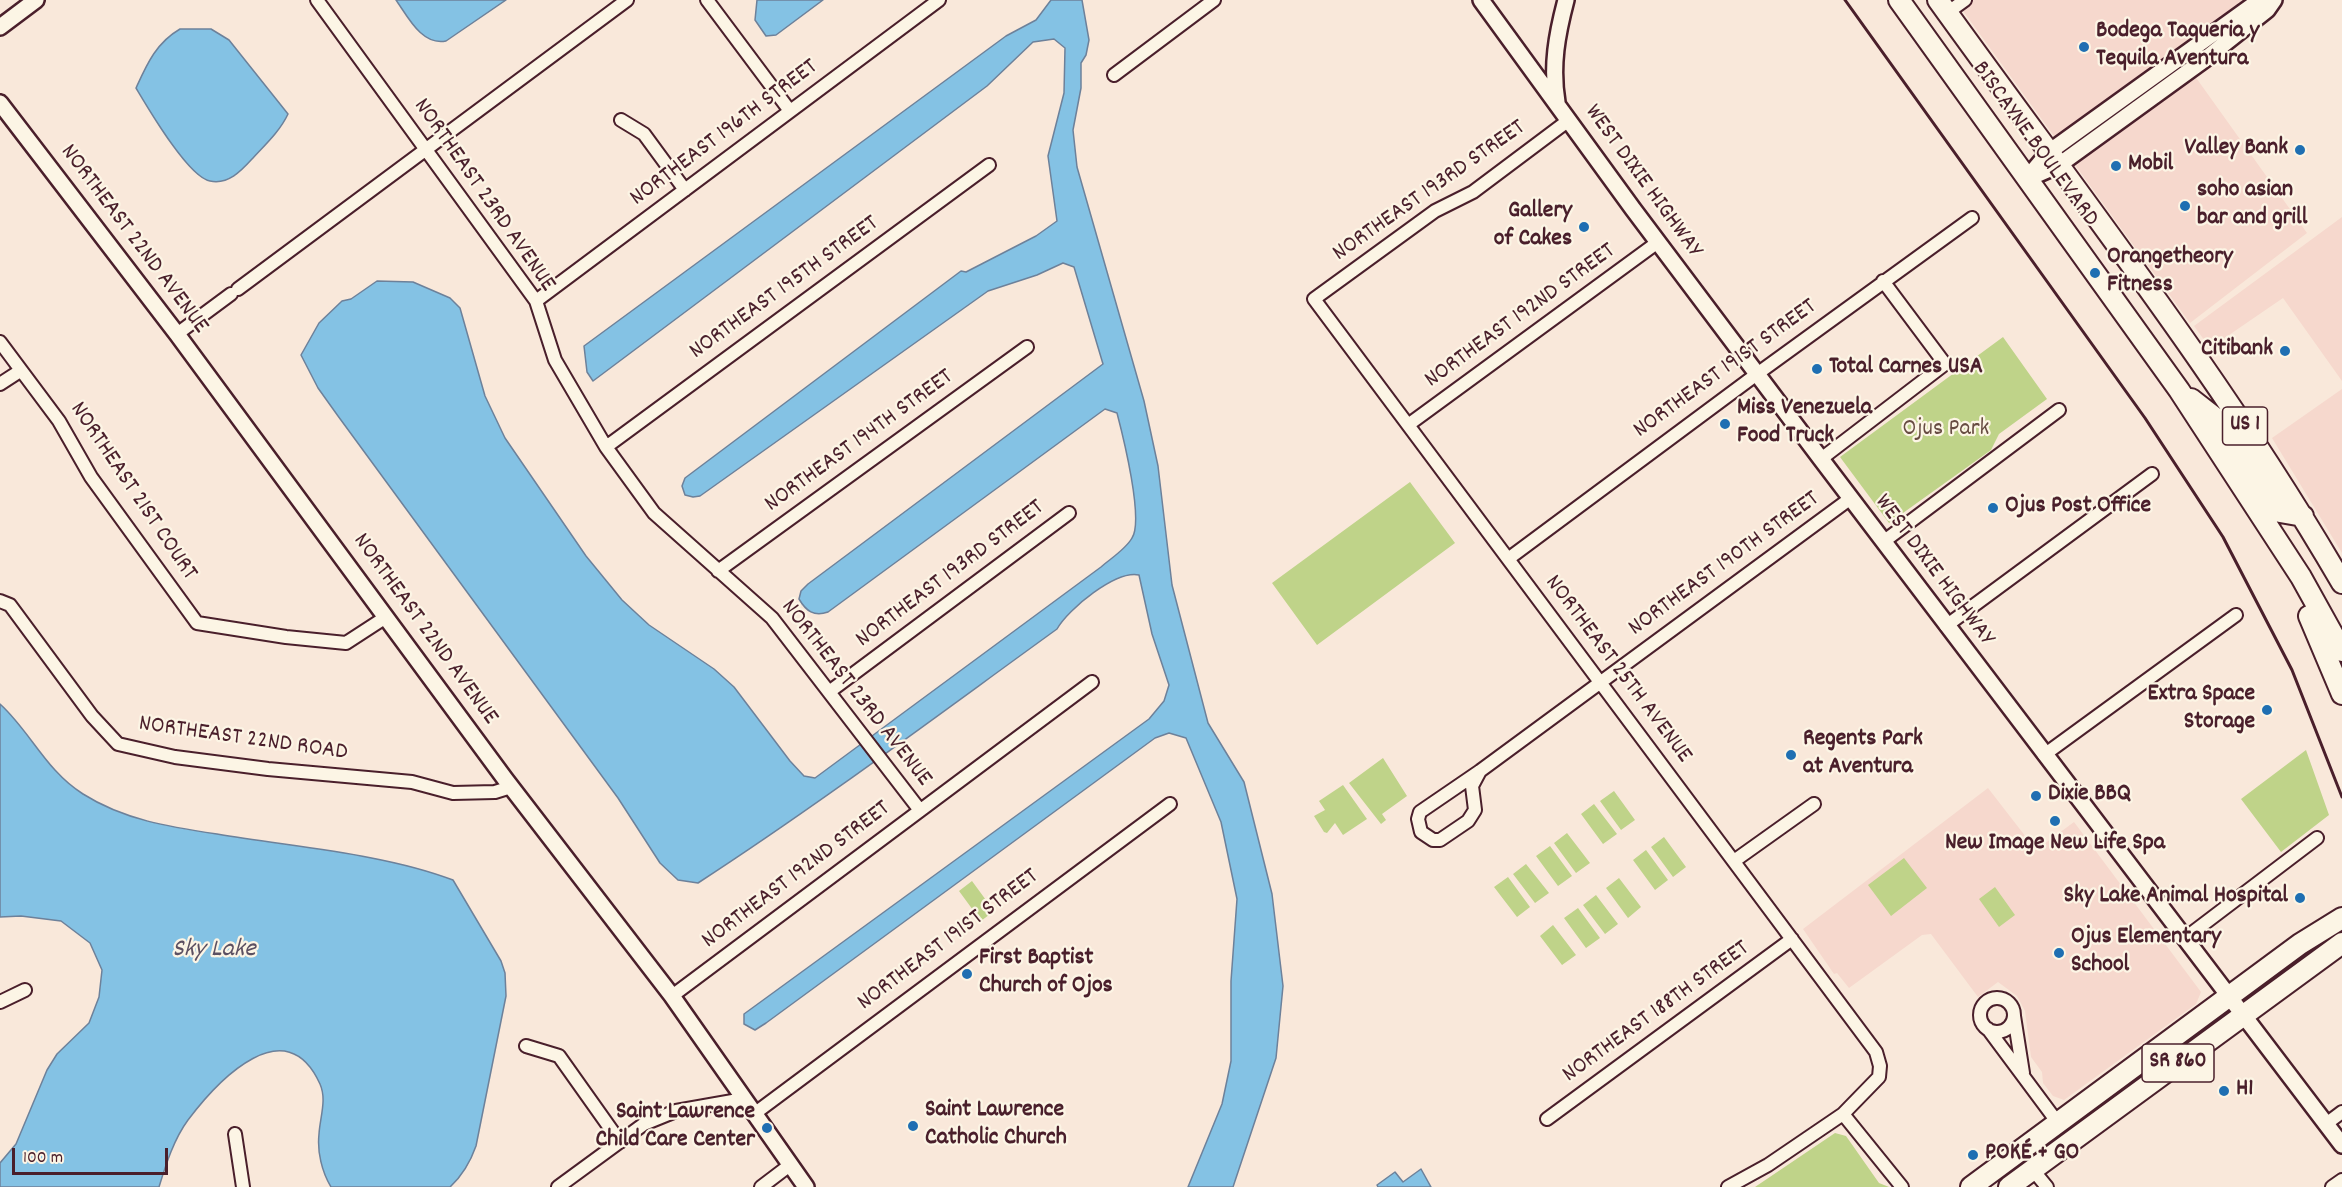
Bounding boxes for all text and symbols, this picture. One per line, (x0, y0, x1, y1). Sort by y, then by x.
place label: Bodega Taqueria y Tequila Aventura (2096, 19, 2259, 75)
marker: Bodega Taqueria y Tequila Aventura (2077, 40, 2091, 54)
street label: NORTHEAST 196TH STREET (625, 54, 825, 214)
street label: BISCAYNE BOULEVARD (1964, 57, 2104, 233)
street label: NORTHEAST 23RD AVENUE (405, 94, 561, 298)
street label: WEST DIXIE HIGHWAY (1577, 100, 1707, 264)
street label: NORTHEAST 193RD STREET (1328, 115, 1532, 269)
place label: Valley Bank (2184, 136, 2288, 164)
street label: NORTHEAST 22ND AVENUE (52, 140, 214, 340)
marker: Valley Bank (2293, 143, 2307, 157)
place label: Mobil (2128, 152, 2173, 180)
marker: Mobil (2109, 159, 2123, 173)
place label: soho asian bar and grill (2197, 178, 2307, 234)
place label: Gallery of Cakes (1494, 199, 1572, 255)
marker: soho asian bar and grill (2178, 199, 2192, 213)
street label: NORTHEAST 195TH STREET (685, 211, 885, 367)
marker: Gallery of Cakes (1577, 220, 1591, 234)
street label: NORTHEAST 192ND STREET (1420, 238, 1622, 396)
place label: Orangetheory Fitness (2107, 245, 2233, 301)
marker: Orangetheory Fitness (2088, 266, 2102, 280)
street label: NORTHEAST 191ST STREET (1629, 294, 1823, 446)
place label: Citibank (2201, 337, 2273, 365)
marker: Citibank (2278, 344, 2292, 358)
place label: Total Carnes USA (1829, 355, 1983, 383)
marker: Total Carnes USA (1810, 362, 1824, 376)
street label: NORTHEAST 194TH STREET (760, 364, 960, 520)
place label: Miss Venezuela Food Truck (1737, 396, 1872, 452)
street label: NORTHEAST 21ST COURT (62, 397, 202, 587)
road number: US 1 (2222, 407, 2268, 445)
marker: Miss Venezuela Food Truck (1718, 417, 1732, 431)
park label: Ojus Park (1903, 417, 1989, 445)
street label: NORTHEAST 190TH STREET (1624, 486, 1826, 644)
street label: WEST DIXIE HIGHWAY (1867, 490, 1999, 652)
place label: Ojus Post Office (2005, 494, 2151, 522)
street label: NORTHEAST 193RD STREET (851, 495, 1051, 655)
marker: Ojus Post Office (1986, 501, 2000, 515)
street label: NORTHEAST 22ND AVENUE (345, 529, 503, 731)
street label: NORTHEAST 25TH AVENUE (1537, 570, 1697, 770)
street label: NORTHEAST 23RD AVENUE (773, 595, 937, 793)
place label: Extra Space Storage (2148, 682, 2255, 738)
marker: Extra Space Storage (2260, 703, 2274, 717)
street label: NORTHEAST 22ND ROAD (137, 711, 349, 769)
place label: Regents Park at Aventura (1803, 727, 1923, 783)
marker: Regents Park at Aventura (1784, 748, 1798, 762)
place label: Dixie BBQ (2048, 782, 2131, 810)
marker: Dixie BBQ (2029, 789, 2043, 803)
street label: NORTHEAST 192ND STREET (697, 796, 897, 956)
marker: New Image New Life Spa (2048, 814, 2062, 828)
place label: New Image New Life Spa (1945, 831, 2165, 859)
street label: NORTHEAST 191ST STREET (853, 863, 1045, 1019)
place label: Sky Lake Animal Hospital (2064, 884, 2288, 912)
marker: Sky Lake Animal Hospital (2293, 891, 2307, 905)
place label: Ojus Elementary School (2071, 925, 2221, 981)
water label: Sky Lake (172, 935, 256, 967)
street label: NORTHEAST 188TH STREET (1558, 936, 1756, 1090)
place label: First Baptist Church of Ojos (979, 946, 1113, 1002)
marker: Ojus Elementary School (2052, 946, 2066, 960)
marker: First Baptist Church of Ojos (960, 967, 974, 981)
road number: SR 860 (2142, 1044, 2214, 1082)
place label: H1 (2236, 1077, 2254, 1105)
marker: H1 (2217, 1084, 2231, 1098)
place label: Saint Lawrence Catholic Church (925, 1098, 1067, 1154)
place label: Saint Lawrence Child Care Center (595, 1100, 755, 1156)
marker: Saint Lawrence Catholic Church (906, 1119, 920, 1133)
marker: Saint Lawrence Child Care Center (760, 1121, 774, 1135)
scale bar (15, 1136, 171, 1174)
place label: POKÉ + GO (1985, 1141, 2079, 1169)
text: 100 m (23, 1146, 63, 1171)
marker: POKÉ + GO (1966, 1148, 1980, 1162)

